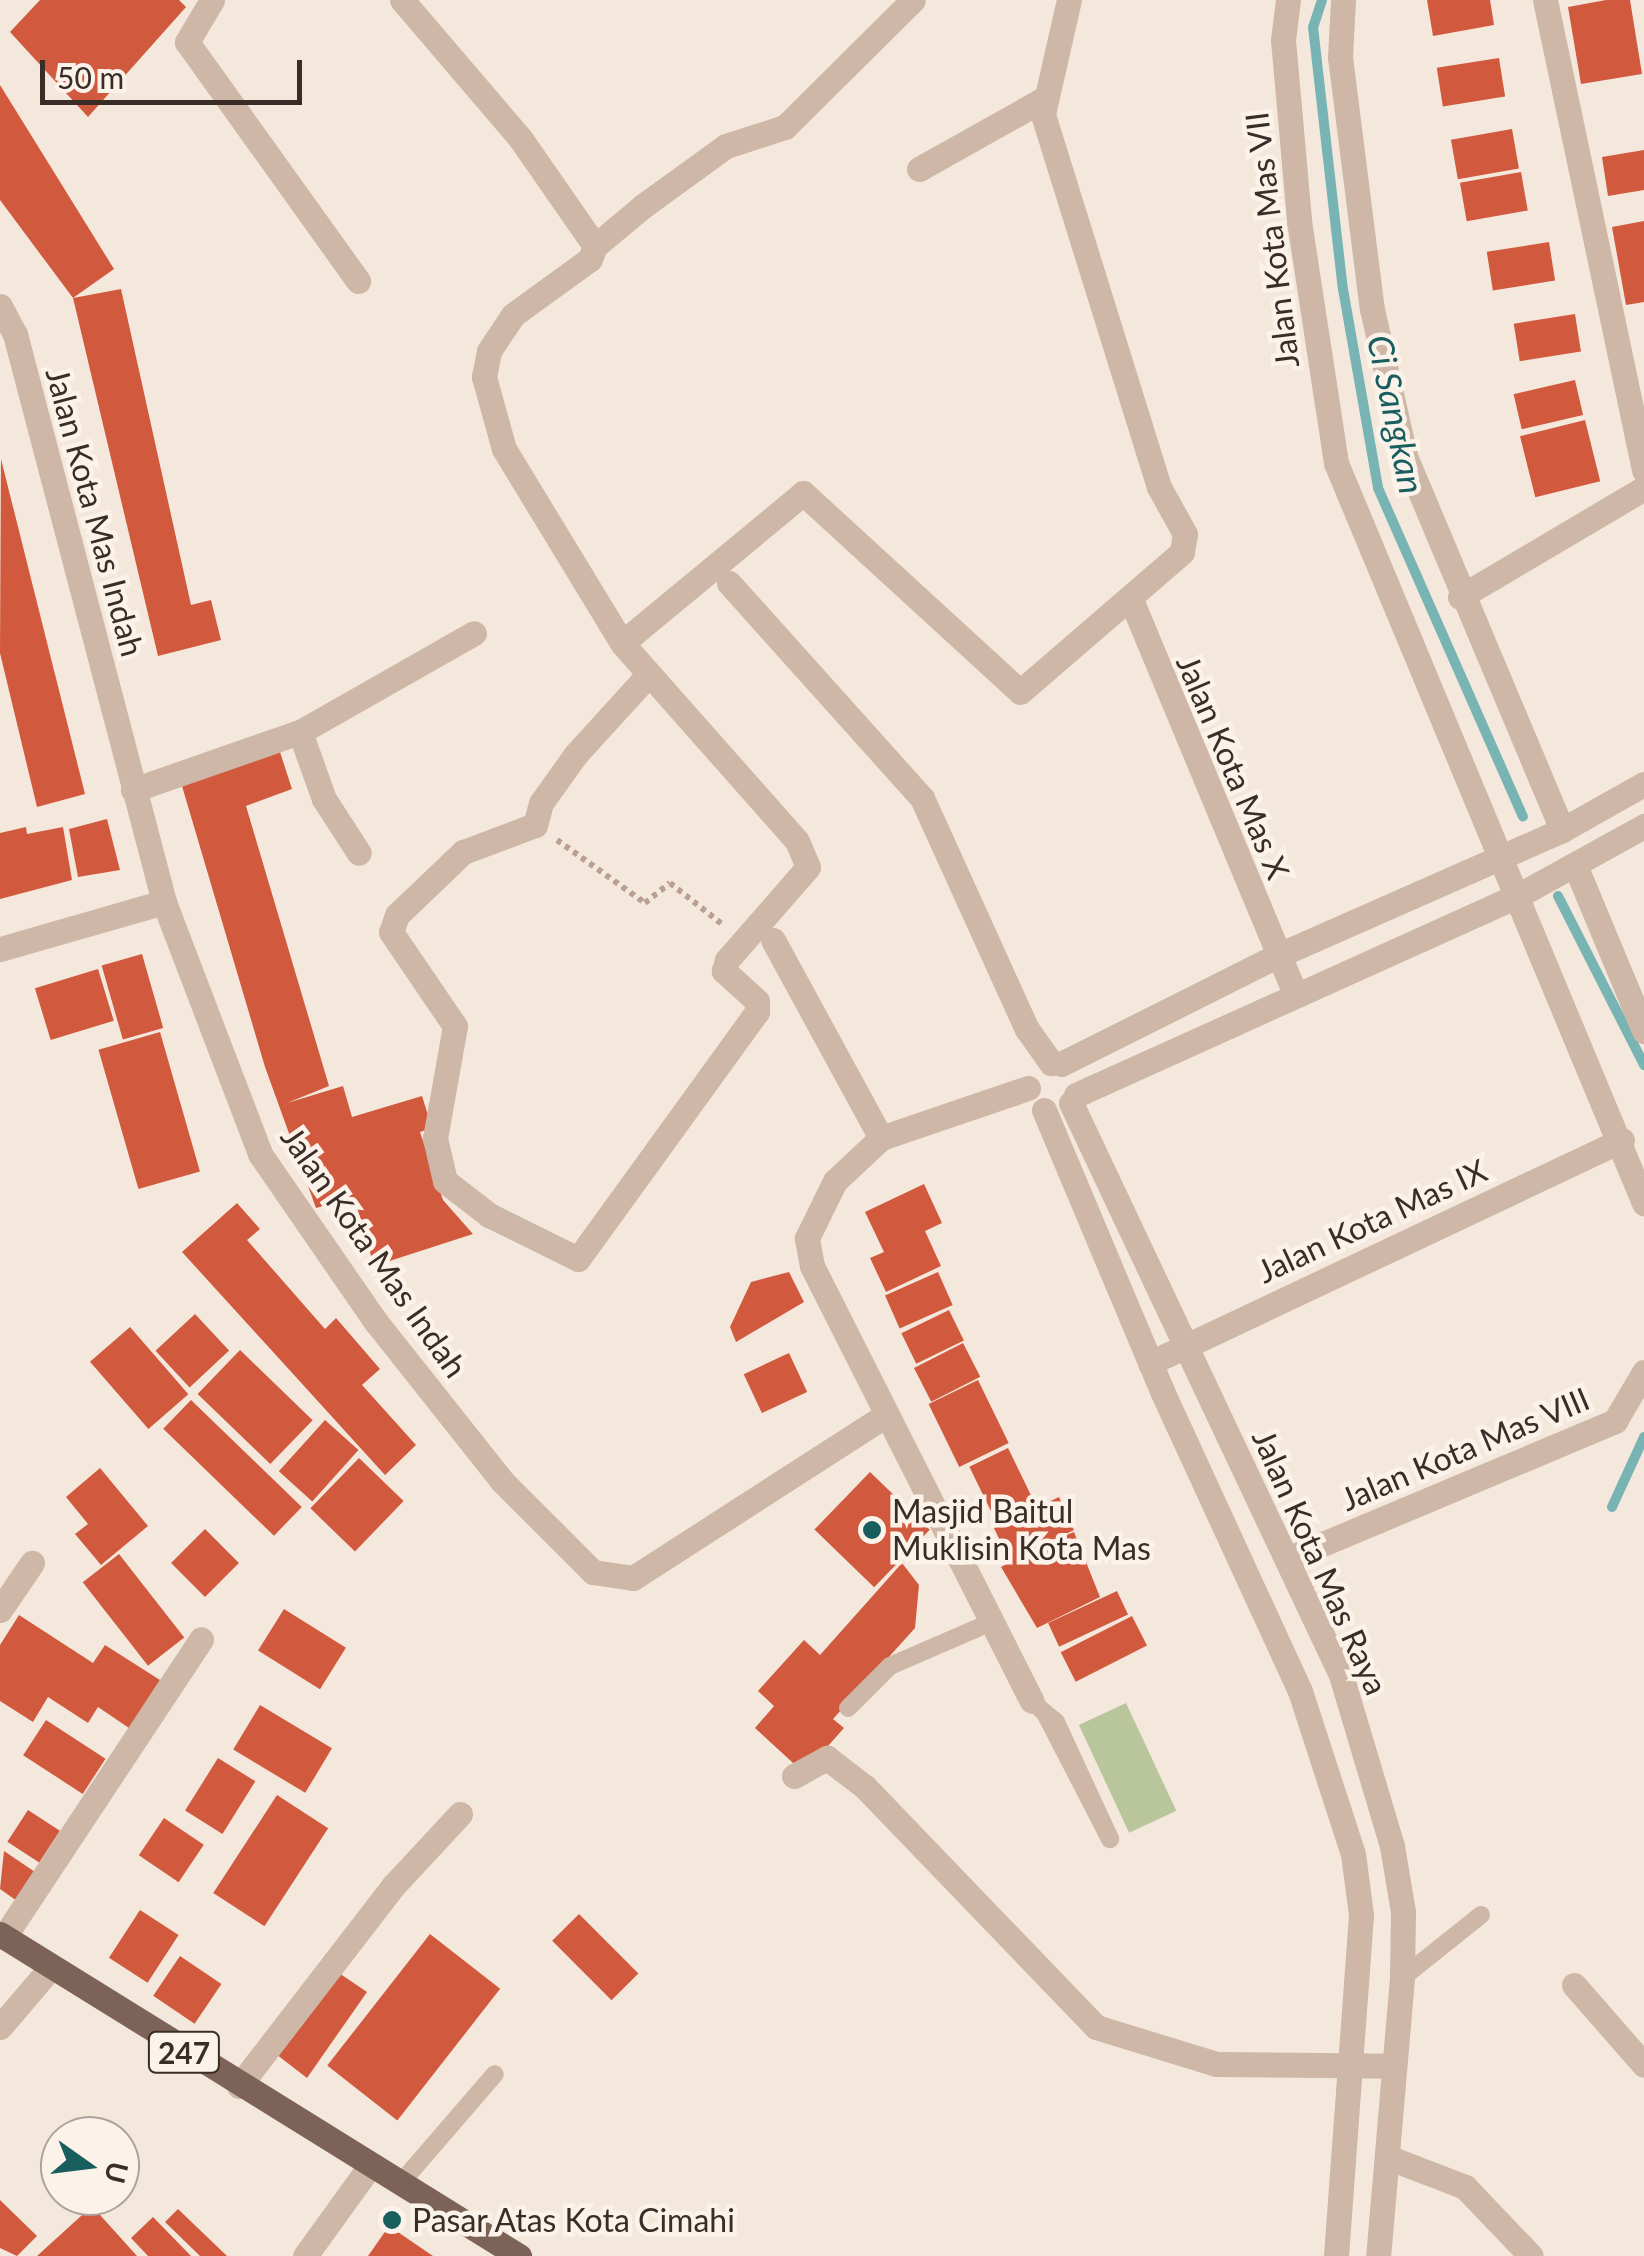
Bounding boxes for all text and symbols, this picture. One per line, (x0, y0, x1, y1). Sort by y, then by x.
scale bar (45, 40, 308, 102)
text: 50 m (57, 59, 124, 95)
street label: Jalan Kota Mas VII (1237, 109, 1307, 371)
water label: Ci Sangkan (1360, 331, 1434, 497)
street label: Jalan Kota Mas Indah (38, 364, 152, 660)
street label: Jalan Kota Mas X (1169, 649, 1297, 885)
street label: Jalan Kota Mas Indah (273, 1119, 475, 1385)
street label: Jalan Kota Mas IX (1251, 1151, 1493, 1291)
street label: Jalan Kota Mas VIII (1334, 1379, 1596, 1519)
street label: Jalan Kota Mas Raya (1244, 1423, 1396, 1701)
place label: Masjid Baitul Muklisin Kota Mas (892, 1493, 1151, 1568)
marker: Masjid Baitul Muklisin Kota Mas (861, 1519, 883, 1541)
road number: 247 (146, 2027, 222, 2077)
north arrow (40, 2116, 140, 2216)
text: U (98, 2159, 136, 2187)
place label: Pasar Atas Kota Cimahi (412, 2201, 737, 2239)
marker: Pasar Atas Kota Cimahi (381, 2209, 403, 2231)

